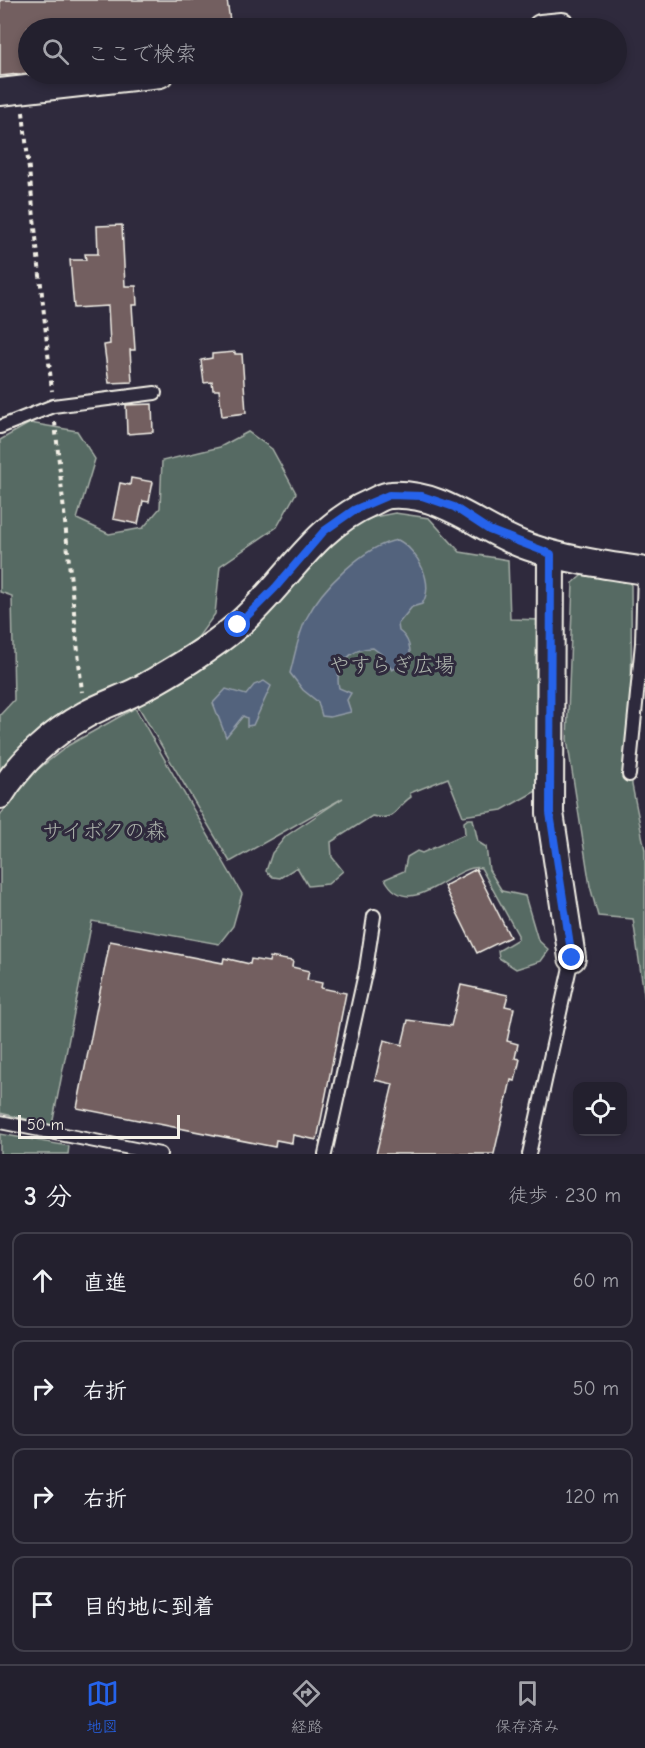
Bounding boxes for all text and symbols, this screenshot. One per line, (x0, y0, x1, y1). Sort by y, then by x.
search box (18, 18, 627, 84)
icon: search (39, 35, 72, 68)
text: ここで検索 (87, 41, 197, 67)
route start (224, 611, 250, 637)
park label: やすらぎ広場 (329, 653, 455, 677)
park label: サイボクの森 (42, 819, 166, 843)
route end (558, 944, 584, 970)
map controls (573, 1082, 627, 1136)
button: locate (573, 1082, 627, 1136)
scale bar (18, 1112, 180, 1140)
text: 50 m (27, 1116, 64, 1134)
text: 3 分 (24, 1182, 72, 1212)
text: 徒歩 · 230 m (508, 1184, 621, 1207)
icon: ahead (26, 1264, 59, 1297)
text: 60 m (573, 1269, 619, 1292)
text: 直進 (83, 1270, 127, 1296)
icon: right (26, 1372, 59, 1405)
text: 50 m (573, 1377, 619, 1400)
text: 右折 (83, 1378, 127, 1404)
icon: right (26, 1480, 59, 1513)
text: 120 m (565, 1485, 619, 1508)
text: 右折 (83, 1486, 127, 1512)
icon: arrive (26, 1588, 59, 1621)
text: 目的地に到着 (83, 1594, 215, 1620)
tab: 地図 (86, 1677, 119, 1737)
tab: 経路 (290, 1677, 323, 1737)
tab: 保存済み (495, 1677, 559, 1737)

